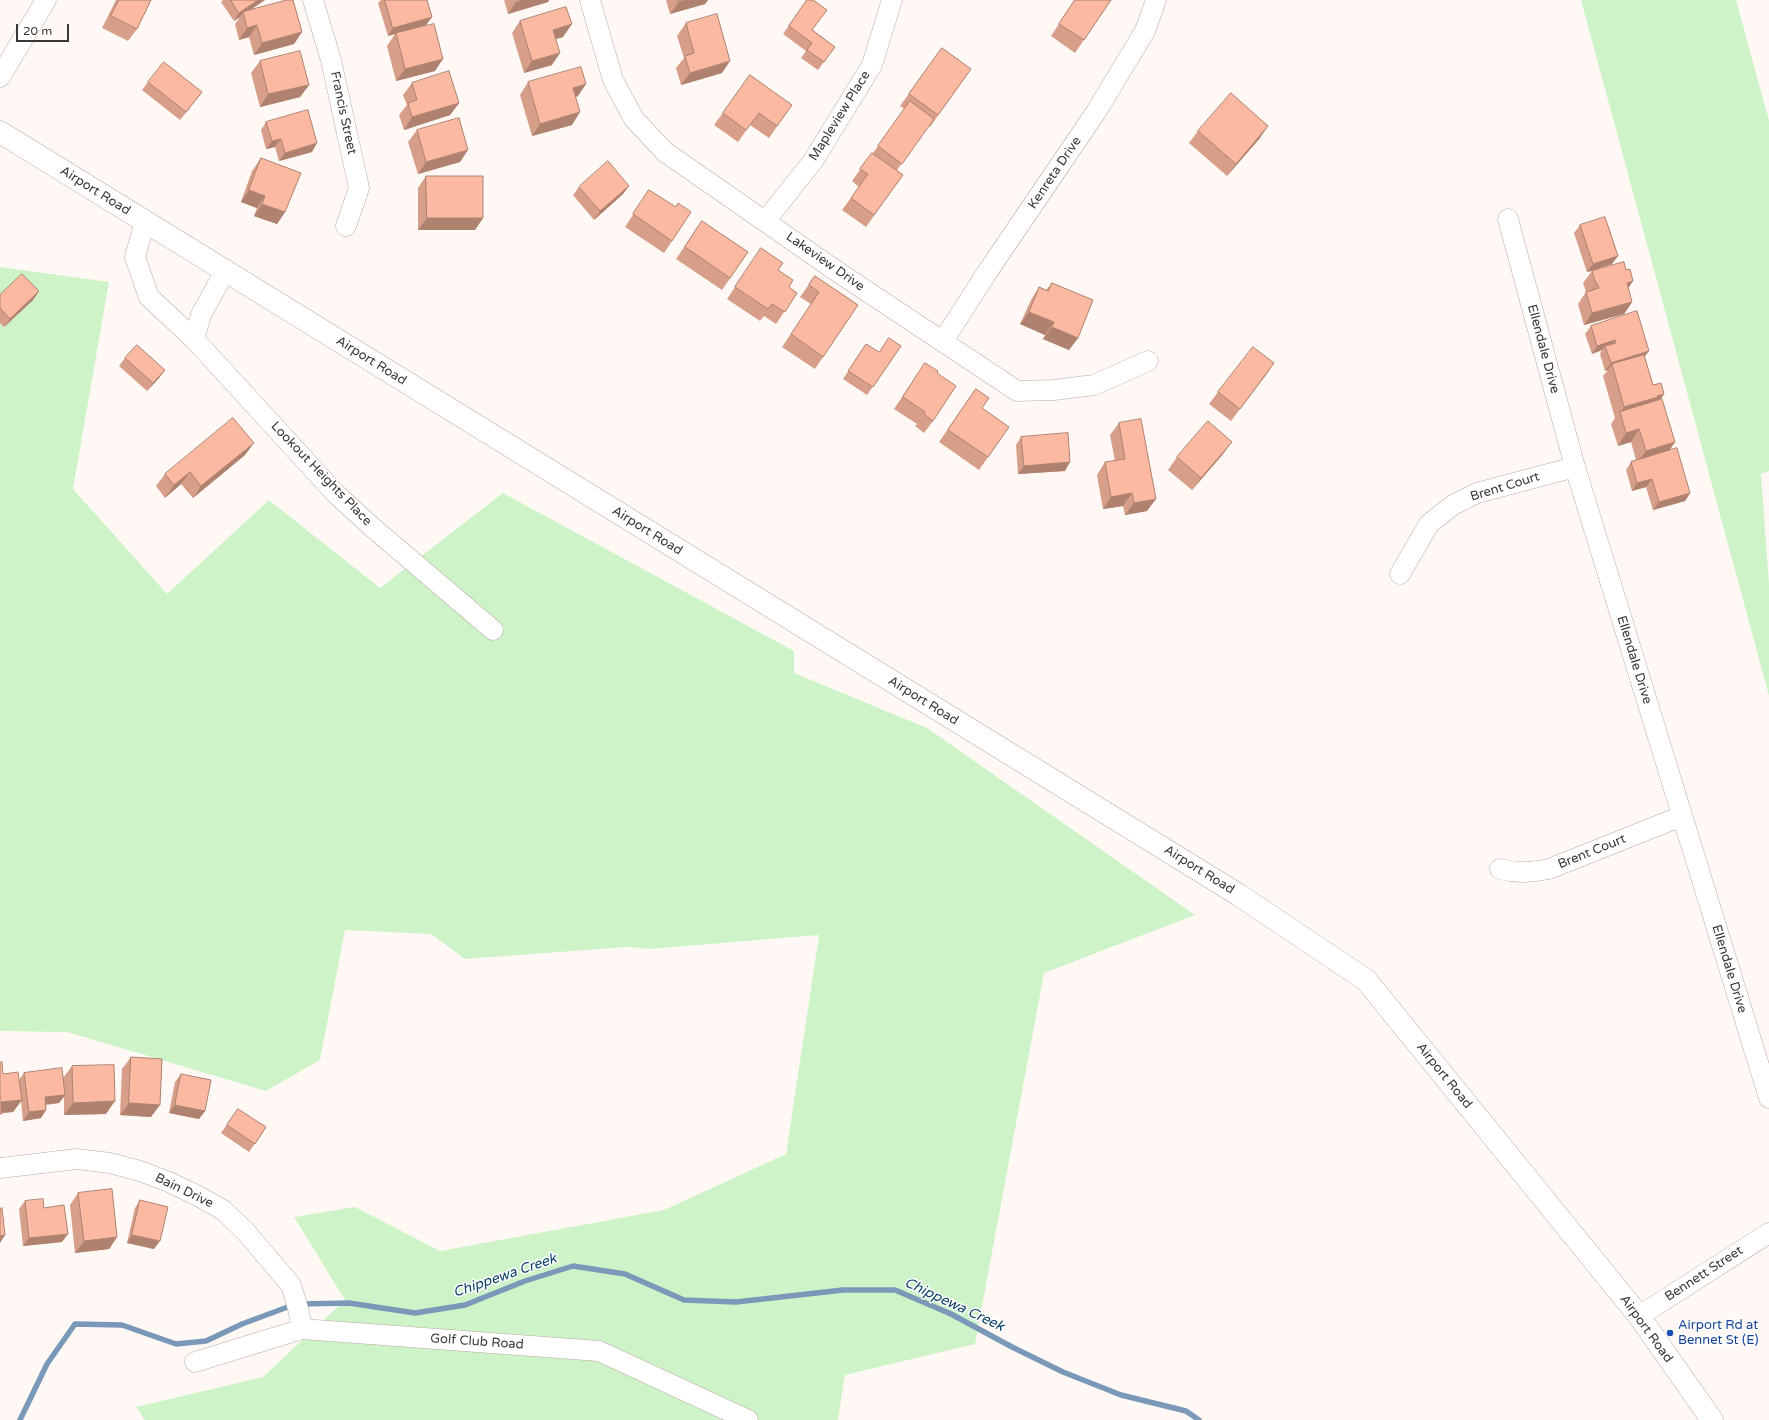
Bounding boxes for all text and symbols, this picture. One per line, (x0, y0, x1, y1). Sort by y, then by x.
scale bar (18, 16, 71, 42)
text: 20 m (23, 24, 52, 38)
street label: Mapleview Place (806, 68, 874, 164)
street label: Francis Street (327, 70, 359, 156)
street label: Kenreta Drive (1025, 134, 1085, 212)
street label: Airport Road (57, 163, 133, 219)
street label: Lakeview Drive (783, 229, 867, 295)
street label: Ellendale Drive (1524, 303, 1562, 395)
street label: Airport Road (333, 333, 409, 389)
street label: Lookout Heights Place (267, 419, 375, 529)
street label: Brent Court (1468, 469, 1542, 505)
street label: Airport Road (609, 503, 685, 559)
street label: Ellendale Drive (1613, 614, 1655, 706)
street label: Airport Road (885, 673, 961, 729)
street label: Brent Court (1556, 831, 1628, 873)
street label: Airport Road (1161, 842, 1237, 898)
street label: Ellendale Drive (1708, 923, 1750, 1015)
street label: Airport Road (1413, 1040, 1475, 1112)
street label: Bain Drive (152, 1170, 216, 1212)
street label: Bennett Street (1662, 1243, 1746, 1305)
water label: Chippewa Creek (451, 1250, 559, 1302)
water label: Chippewa Creek (901, 1275, 1007, 1335)
street label: Airport Road (1616, 1292, 1676, 1366)
place label: Airport Rd at Bennet St (E) (1678, 1318, 1759, 1349)
marker: Airport Rd at Bennet St (E) (1665, 1328, 1675, 1338)
street label: Golf Club Road (430, 1331, 524, 1353)

